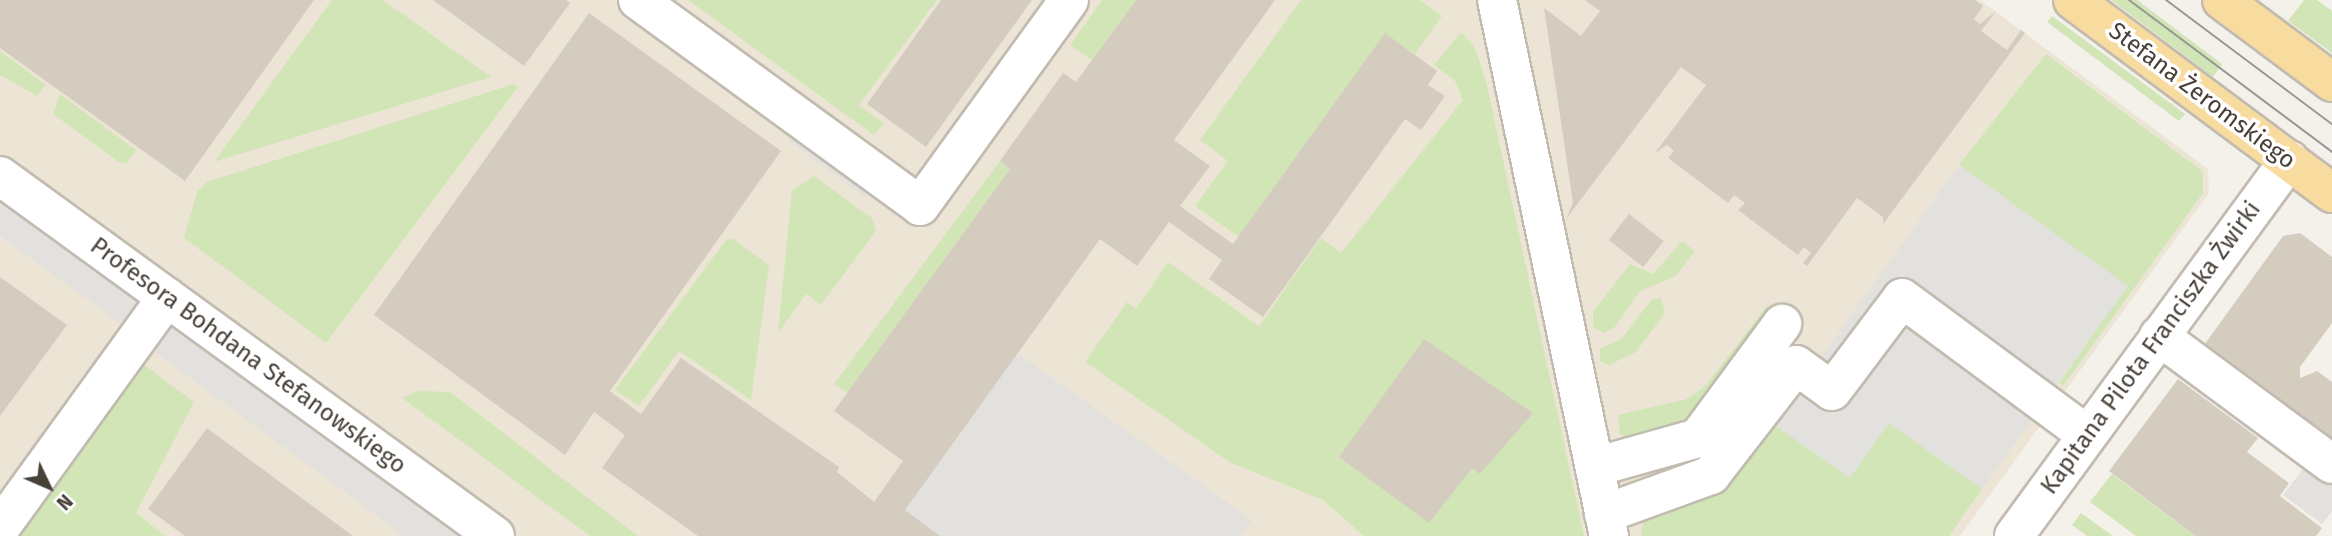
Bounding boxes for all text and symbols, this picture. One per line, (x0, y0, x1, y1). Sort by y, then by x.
street label: Stefana Żeromskiego (2103, 16, 2301, 176)
street label: Kapitana Pilota Franciszka Żwirki (2035, 196, 2267, 500)
street label: Profesora Bohdana Stefanowskiego (84, 232, 412, 480)
north arrow (14, 452, 84, 522)
text: N (52, 489, 77, 514)

